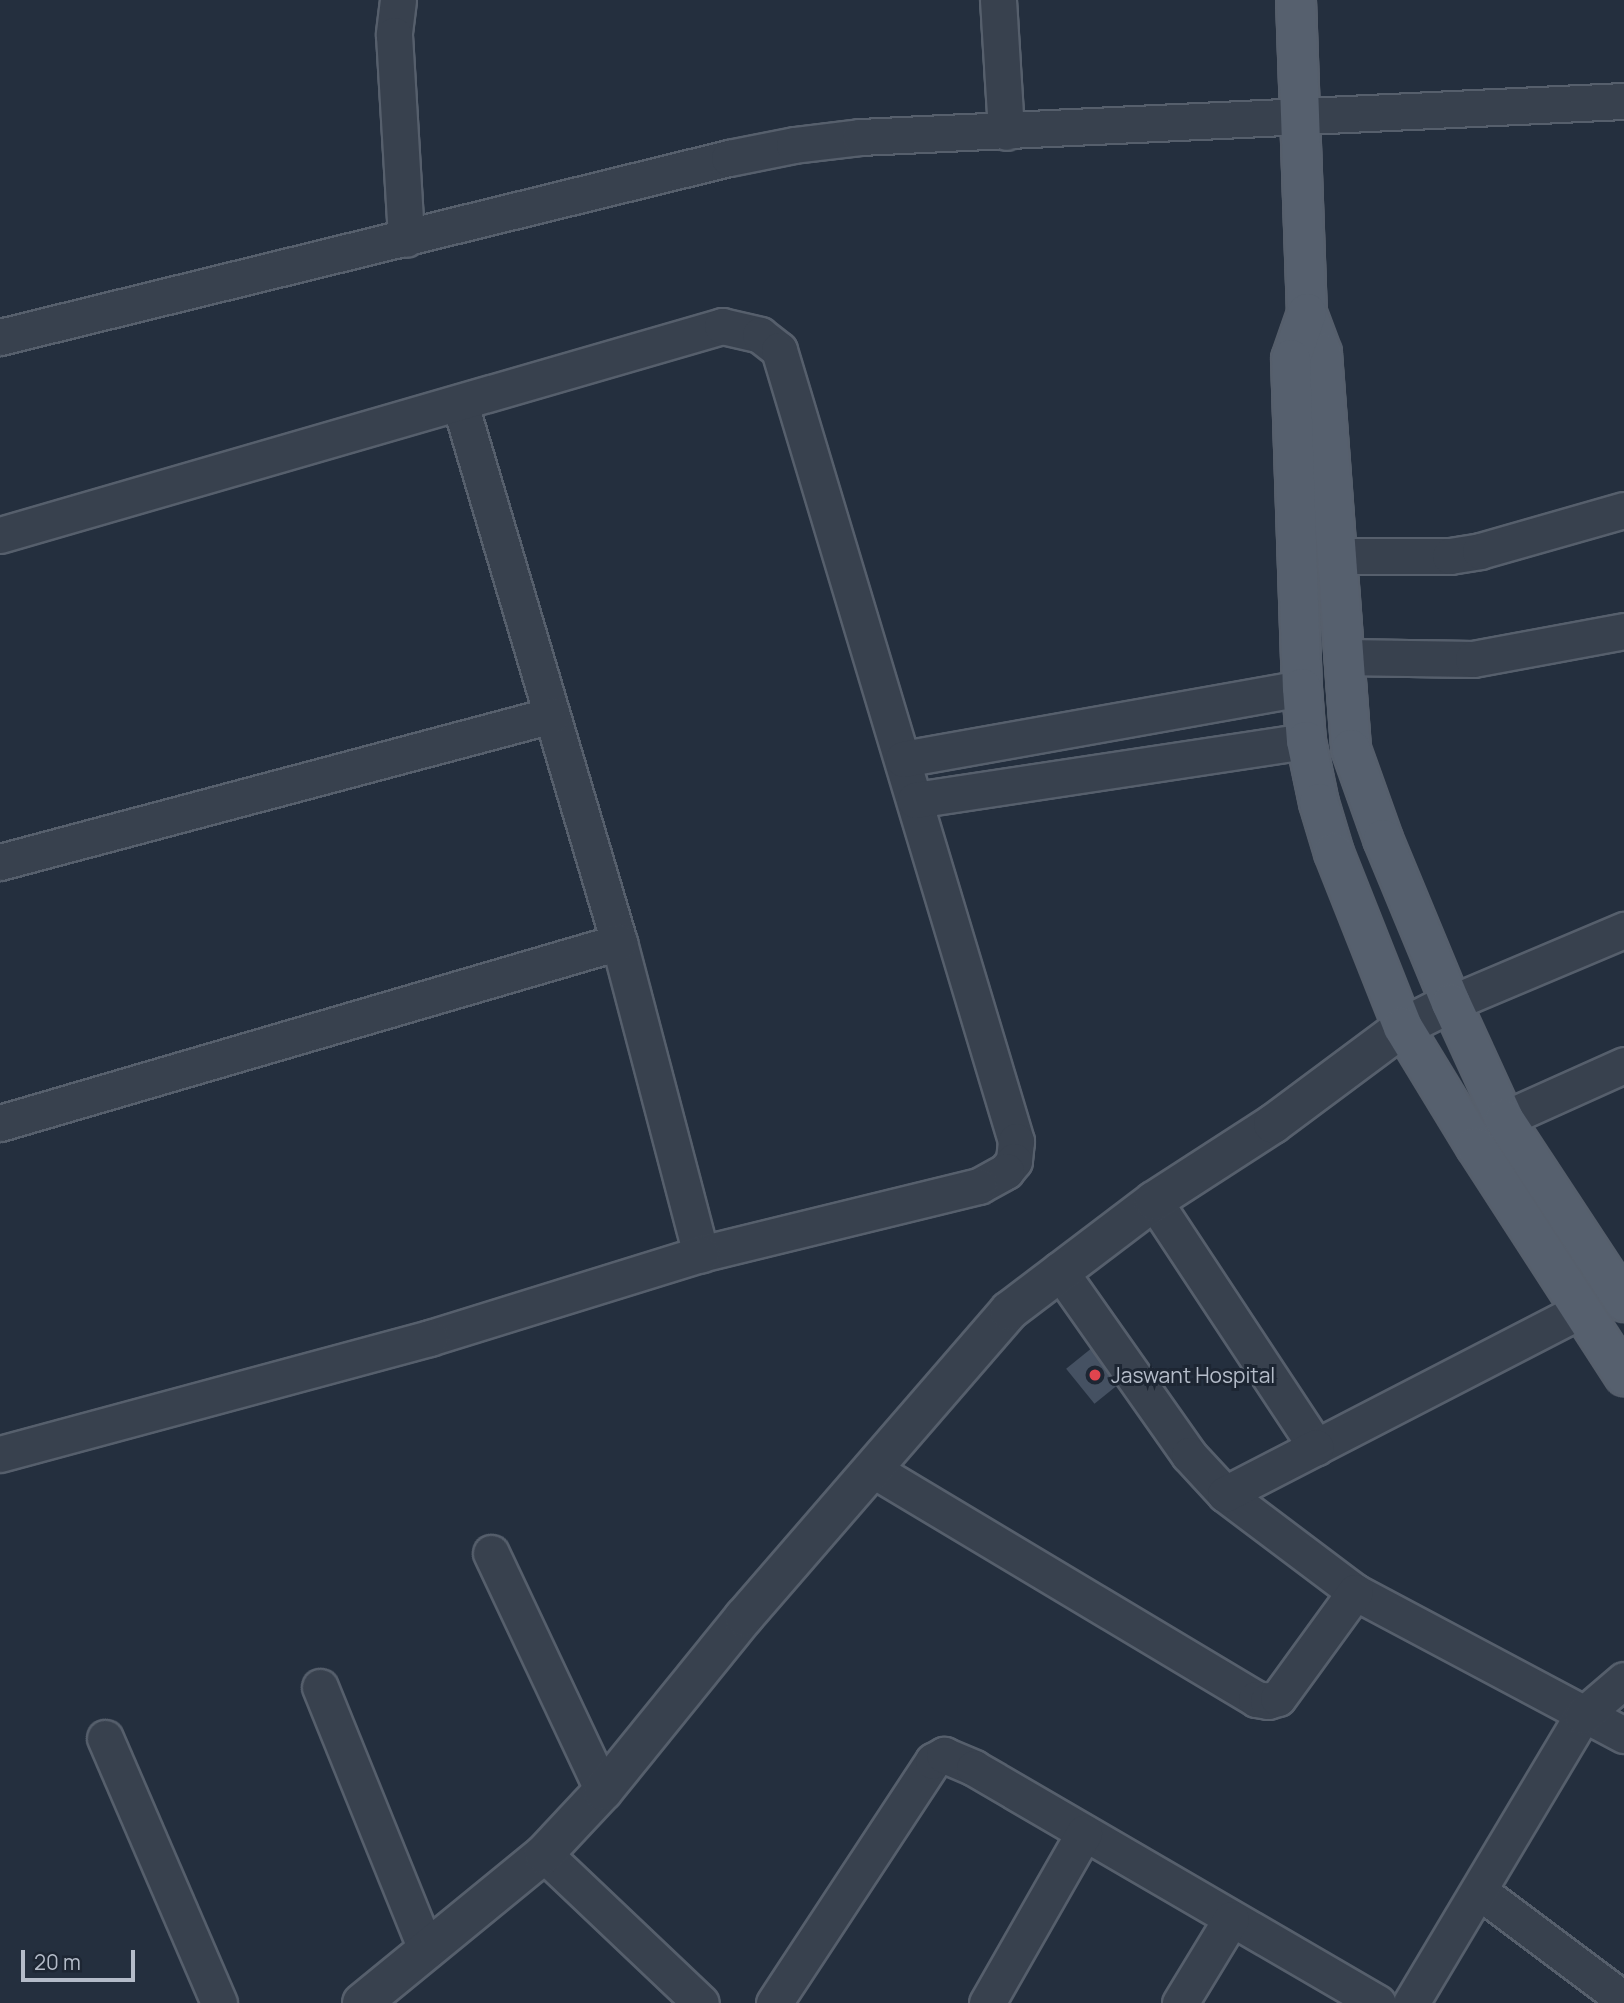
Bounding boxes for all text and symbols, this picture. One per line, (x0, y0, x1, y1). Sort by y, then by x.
place label: Jaswant Hospital (1111, 1362, 1275, 1388)
marker: Jaswant Hospital (1085, 1365, 1105, 1385)
scale bar (24, 1937, 138, 1981)
text: 20 m (34, 1948, 81, 1976)

